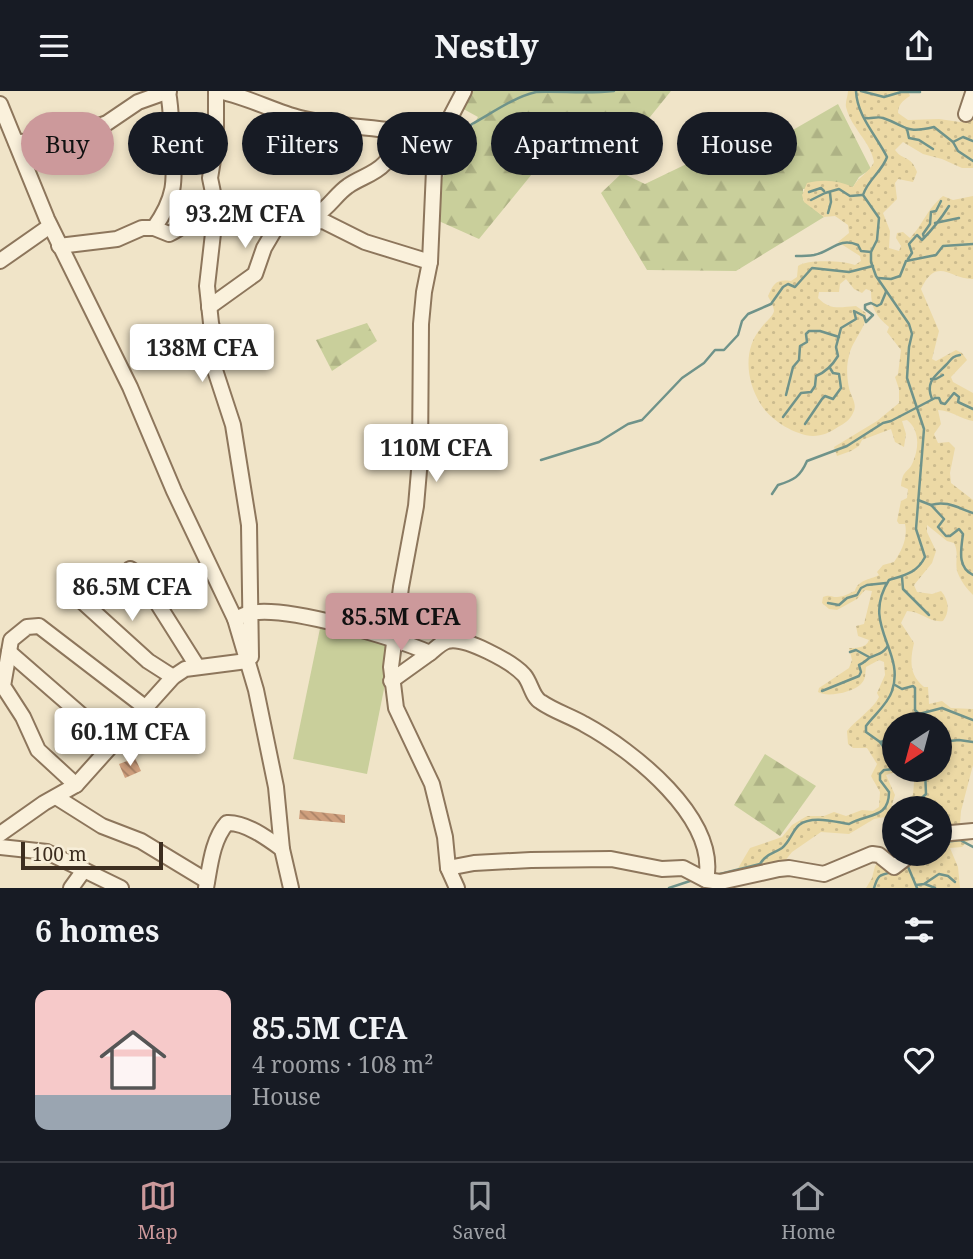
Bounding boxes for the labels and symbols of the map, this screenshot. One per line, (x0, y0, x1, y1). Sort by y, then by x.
pin: 93.2M CFA (165, 191, 325, 250)
pin: 138M CFA (130, 324, 274, 384)
pin: 110M CFA (364, 425, 508, 484)
pin: 86.5M CFA (52, 563, 212, 623)
pin: 85.5M CFA (321, 594, 481, 653)
pin: 60.1M CFA (50, 709, 210, 768)
north arrow (882, 712, 952, 782)
scale bar (21, 839, 163, 871)

